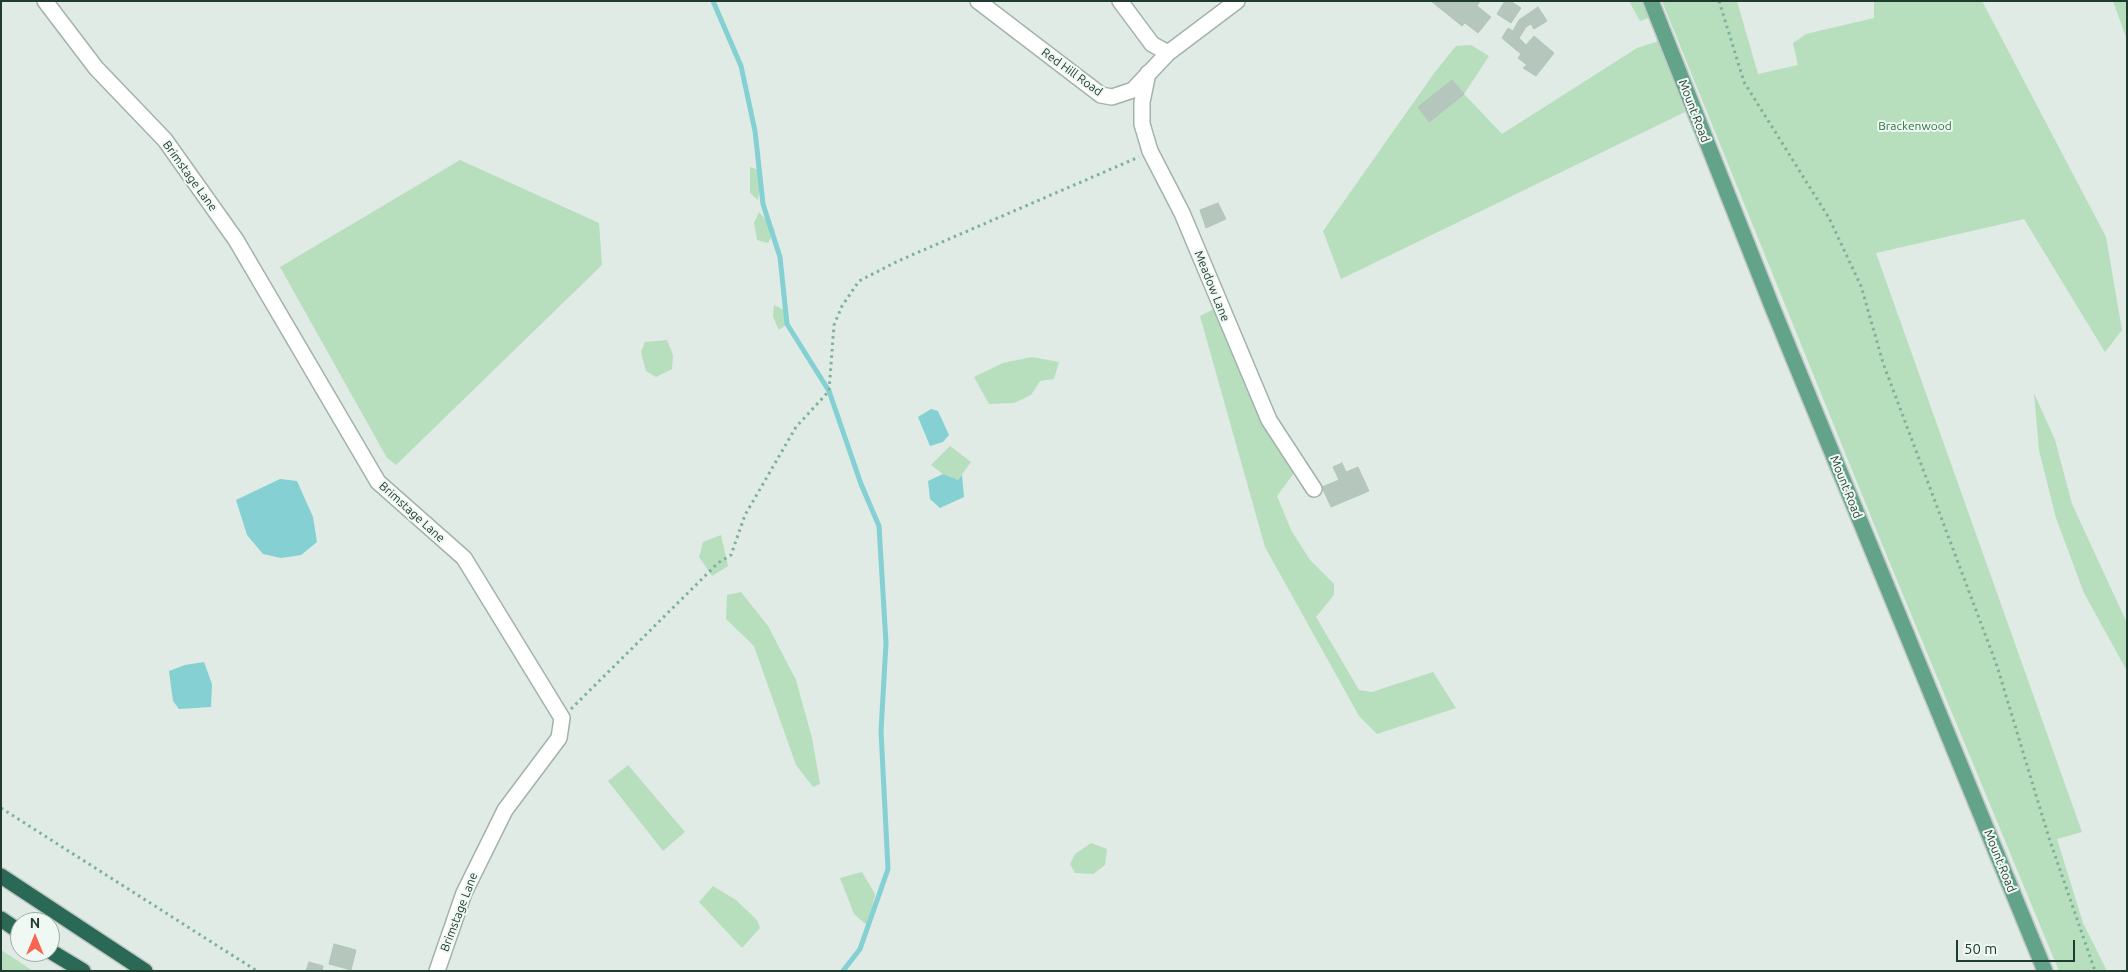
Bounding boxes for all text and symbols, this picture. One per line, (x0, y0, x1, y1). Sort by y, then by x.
street label: Red Hill Road (1039, 45, 1105, 99)
street label: Mount Road (1675, 77, 1713, 145)
park label: Brackenwood (1878, 119, 1952, 133)
street label: Brimstage Lane (160, 138, 220, 214)
street label: Meadow Lane (1191, 249, 1233, 323)
street label: Mount Road (1827, 454, 1865, 520)
street label: Brimstage Lane (376, 479, 448, 545)
street label: Mount Road (1981, 828, 2019, 894)
street label: Brimstage Lane (437, 870, 481, 954)
north arrow (10, 912, 60, 962)
text: N (30, 915, 40, 931)
scale bar (1958, 930, 2077, 962)
text: 50 m (1964, 940, 1997, 957)

